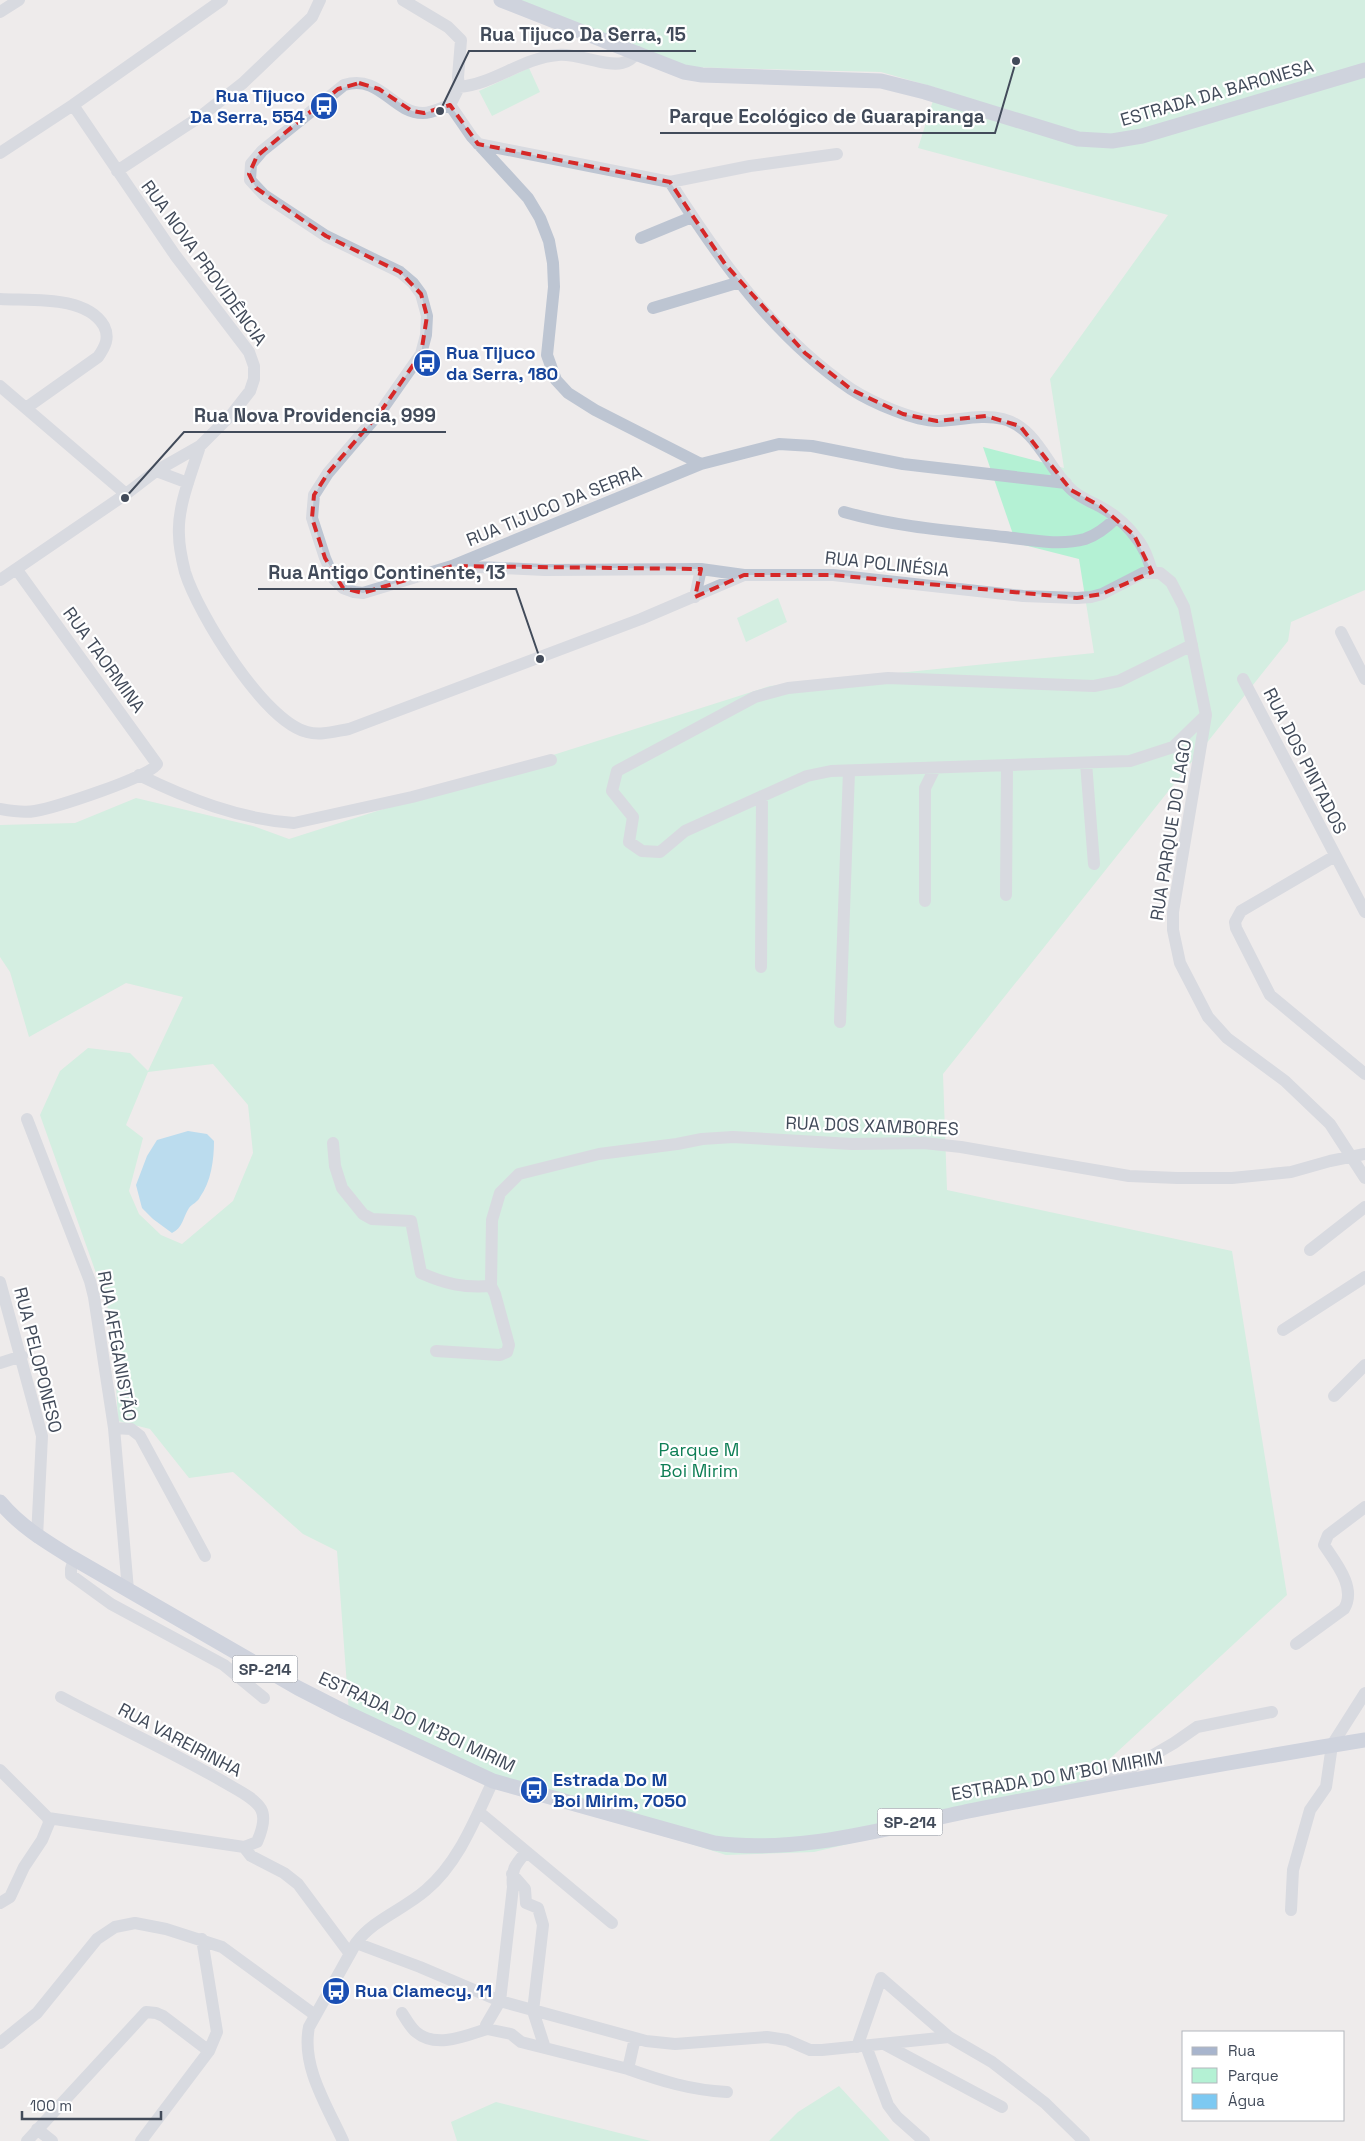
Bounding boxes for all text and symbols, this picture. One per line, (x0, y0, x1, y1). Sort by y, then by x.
callout: Rua Tijuco Da Serra, 15 (469, 17, 696, 51)
text: Rua Tijuco Da Serra, 15 (480, 22, 686, 47)
street label: ESTRADA DA BARONESA (1118, 54, 1316, 131)
place label: Rua Tijuco Da Serra, 554 (190, 84, 306, 128)
bus stop icon: Rua Tijuco Da Serra, 554 (309, 91, 339, 121)
callout: Parque Ecológico de Guarapiranga (660, 99, 995, 133)
text: Parque Ecológico de Guarapiranga (669, 104, 985, 129)
street label: RUA NOVA PROVIDÊNCIA (137, 175, 272, 350)
place label: Rua Tijuco da Serra, 180 (446, 341, 558, 385)
bus stop icon: Rua Tijuco da Serra, 180 (412, 348, 442, 378)
callout: Rua Nova Providencia, 999 (184, 398, 446, 432)
text: Rua Nova Providencia, 999 (194, 403, 436, 428)
street label: RUA TIJUCO DA SERRA (463, 460, 645, 551)
street label: RUA POLINÉSIA (824, 546, 950, 581)
callout: Rua Antigo Continente, 13 (258, 555, 516, 589)
text: Rua Antigo Continente, 13 (268, 560, 506, 585)
street label: RUA TAORMINA (58, 602, 151, 717)
street label: RUA DOS PINTADOS (1259, 684, 1352, 838)
street label: RUA PARQUE DO LAGO (1145, 737, 1196, 922)
street label: RUA DOS XAMBORES (785, 1111, 959, 1140)
street label: RUA AFEGANISTÃO (93, 1269, 142, 1423)
street label: RUA PELOPONESO (9, 1285, 68, 1435)
park label: Parque M Boi Mirim (659, 1438, 739, 1482)
road number: SP-214 (232, 1656, 298, 1682)
street label: ESTRADA DO M'BOI MIRIM (315, 1666, 519, 1777)
street label: RUA VAREIRINHA (114, 1697, 246, 1782)
street label: ESTRADA DO M'BOI MIRIM (949, 1746, 1164, 1805)
place label: Estrada Do M Boi Mirim, 7050 (553, 1768, 687, 1812)
bus stop icon: Estrada Do M Boi Mirim, 7050 (519, 1775, 549, 1805)
road number: SP-214 (878, 1808, 942, 1835)
bus stop icon: Rua Clamecy, 11 (321, 1976, 351, 2006)
place label: Rua Clamecy, 11 (355, 1979, 492, 2002)
legend (1182, 2031, 1345, 2121)
text: Rua (1228, 2041, 1256, 2060)
text: Parque (1228, 2066, 1279, 2085)
scale bar (22, 2088, 161, 2120)
text: Água (1228, 2091, 1265, 2110)
text: 100 m (30, 2096, 72, 2115)

